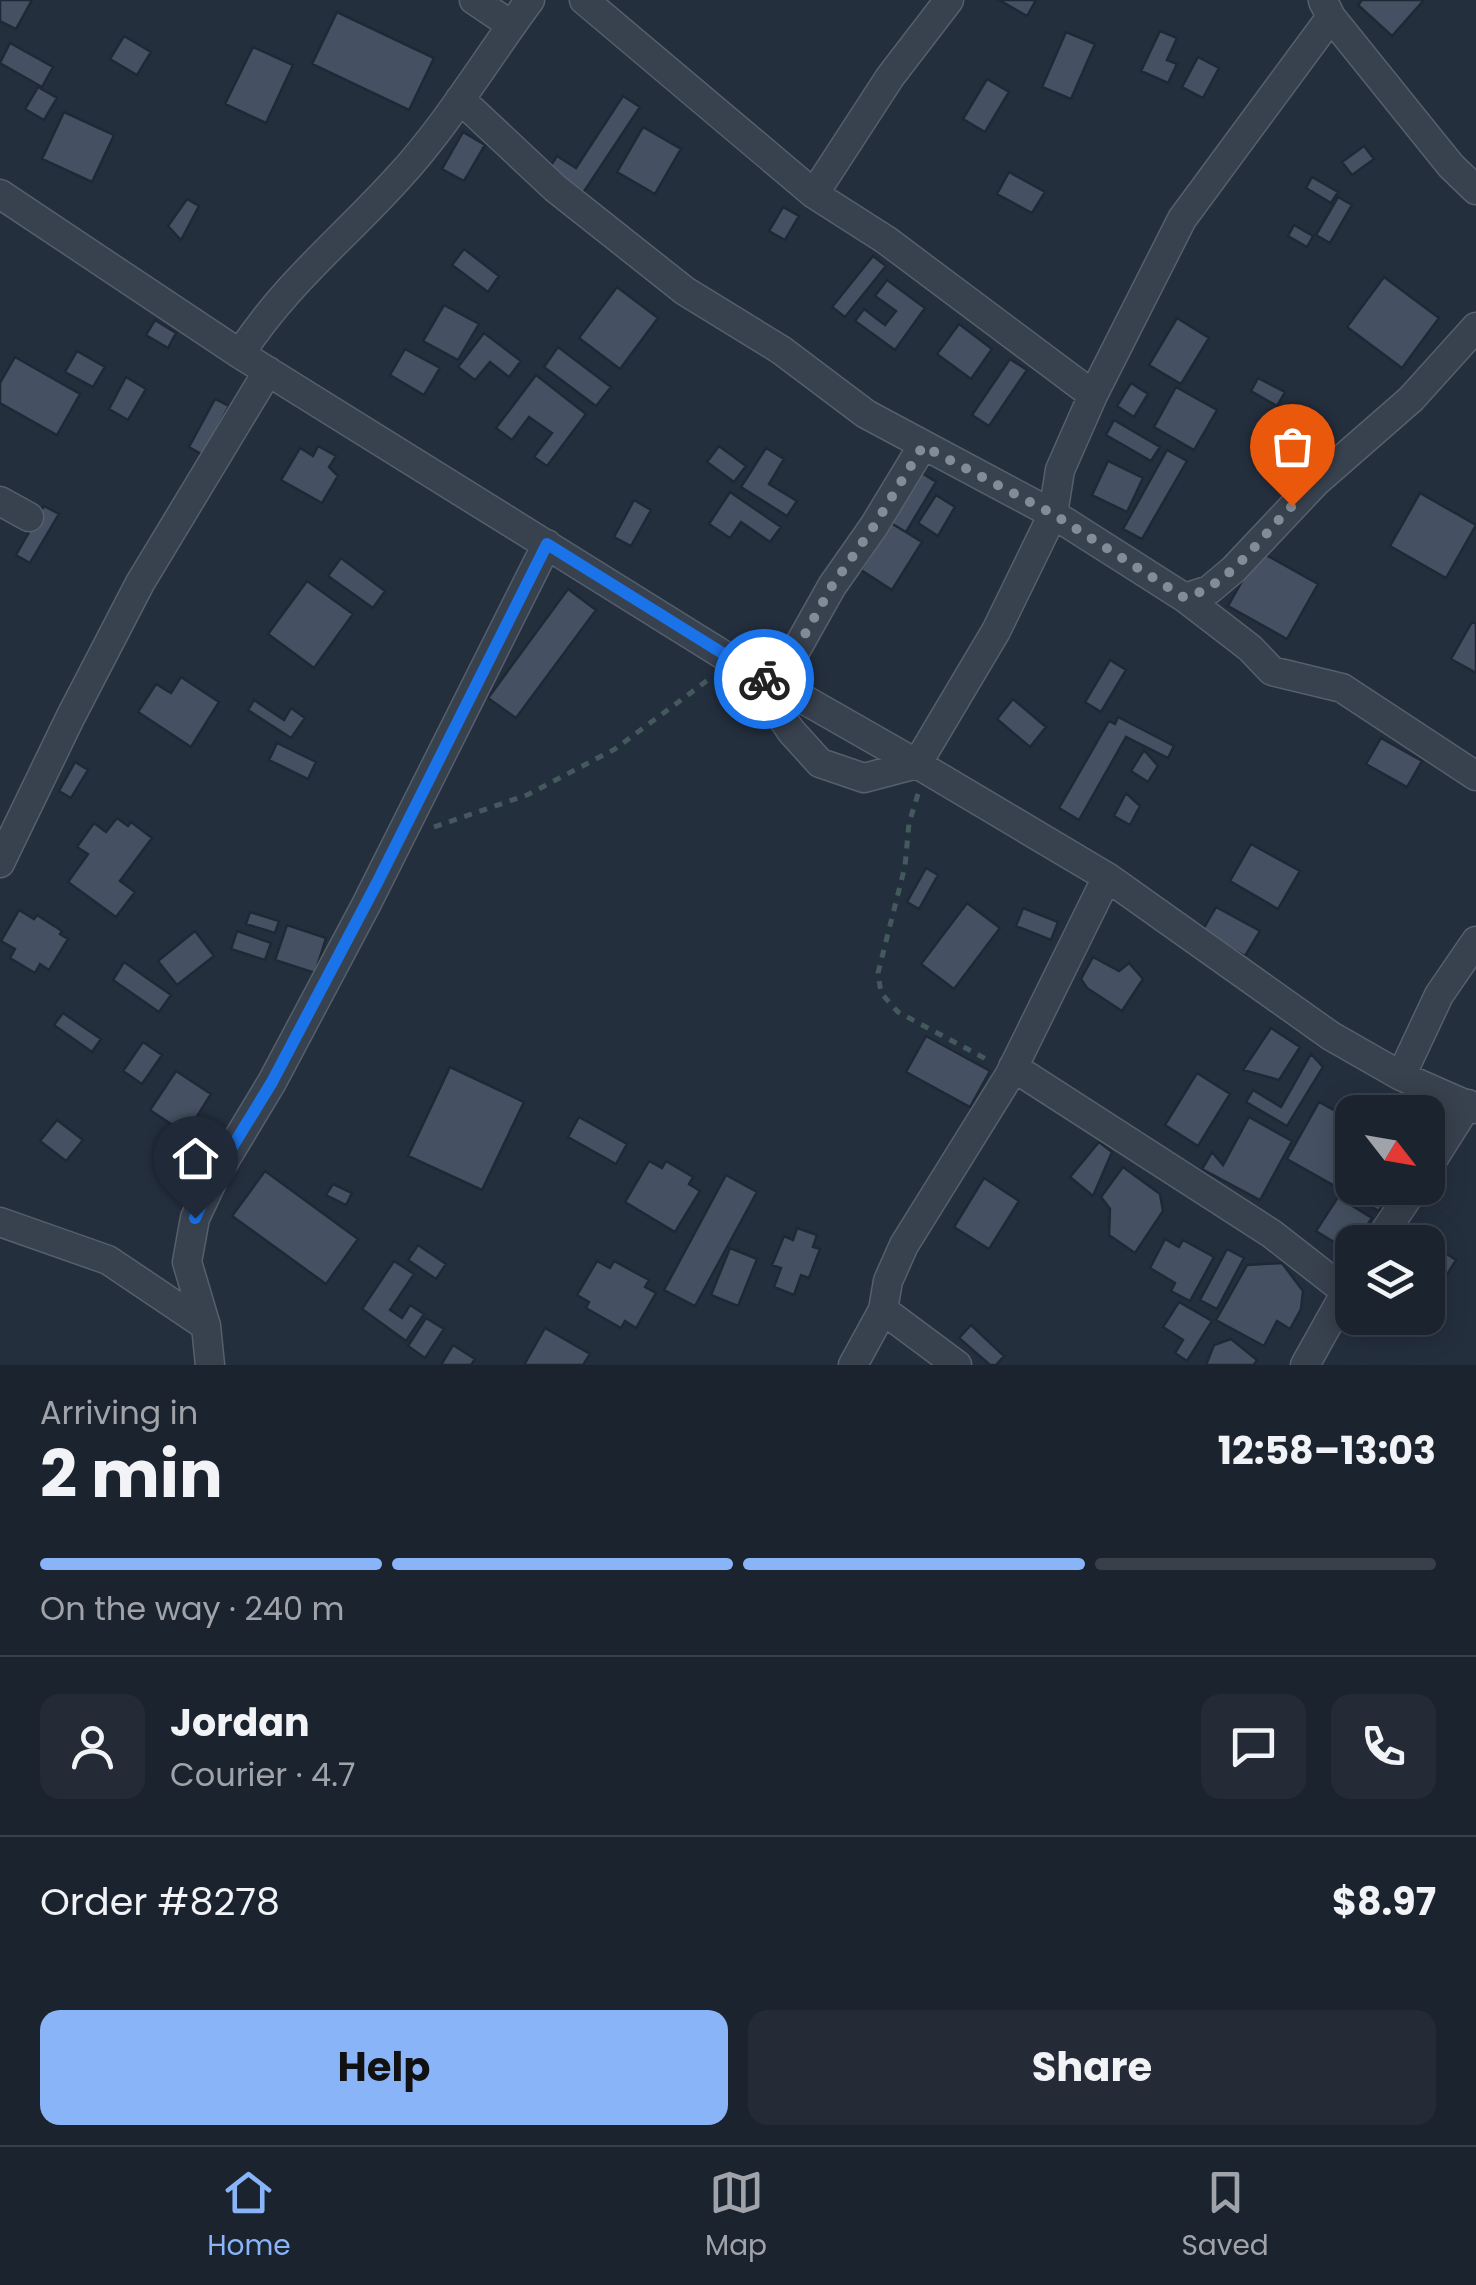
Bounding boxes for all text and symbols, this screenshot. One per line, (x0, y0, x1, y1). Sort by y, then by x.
pin (1250, 404, 1335, 507)
icon: bag (1265, 419, 1320, 474)
courier (714, 629, 814, 729)
icon: bike (737, 652, 792, 707)
north arrow (1335, 1095, 1445, 1205)
map controls (1335, 1095, 1445, 1335)
pin (153, 1116, 238, 1219)
icon: home (168, 1131, 223, 1186)
button: layers (1335, 1225, 1445, 1335)
text: Arriving in (40, 1390, 198, 1435)
text: 12:58–13:03 (1218, 1424, 1436, 1477)
text: 2 min (40, 1429, 223, 1520)
text: On the way · 240 m (40, 1586, 345, 1631)
button: person (40, 1694, 145, 1799)
button: chat (1201, 1694, 1306, 1799)
button: phone (1331, 1694, 1436, 1799)
text: Jordan (170, 1696, 310, 1749)
text: Courier · 4.7 (170, 1752, 355, 1797)
text: Order #8278 (40, 1875, 280, 1928)
text: $8.97 (1332, 1875, 1436, 1928)
button: Help (40, 2010, 728, 2125)
button: Share (748, 2010, 1436, 2125)
tab: Home (207, 2165, 291, 2267)
tab: Map (705, 2165, 767, 2267)
tab: Saved (1181, 2165, 1269, 2267)

